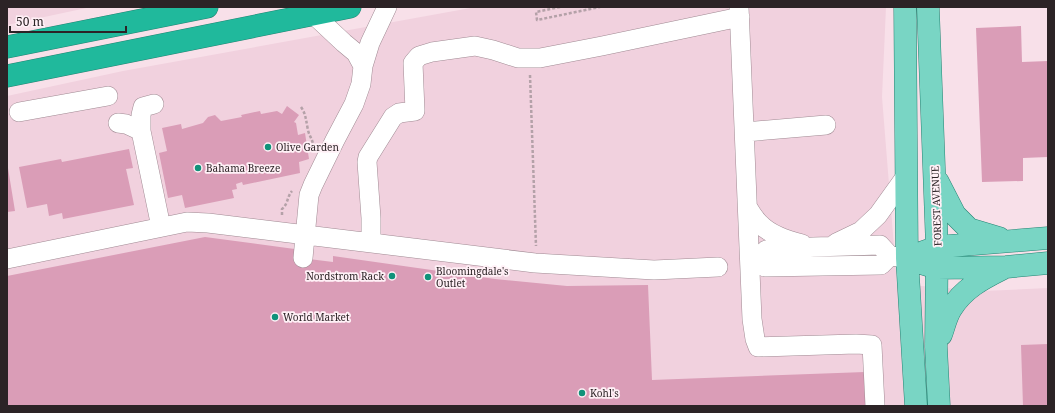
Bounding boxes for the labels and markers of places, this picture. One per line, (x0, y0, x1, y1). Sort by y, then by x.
place label: Olive Garden (276, 140, 339, 154)
marker: Olive Garden (263, 142, 273, 152)
place label: Bahama Breeze (206, 161, 280, 175)
marker: Bahama Breeze (193, 163, 203, 173)
place label: Bloomingdale's Outlet (436, 264, 509, 290)
place label: Nordstrom Rack (306, 269, 384, 283)
marker: Nordstrom Rack (387, 271, 397, 281)
marker: Bloomingdale's Outlet (423, 272, 433, 282)
place label: World Market (283, 310, 350, 324)
marker: World Market (270, 312, 280, 322)
place label: Kohl's (590, 386, 619, 400)
marker: Kohl's (577, 388, 587, 398)

